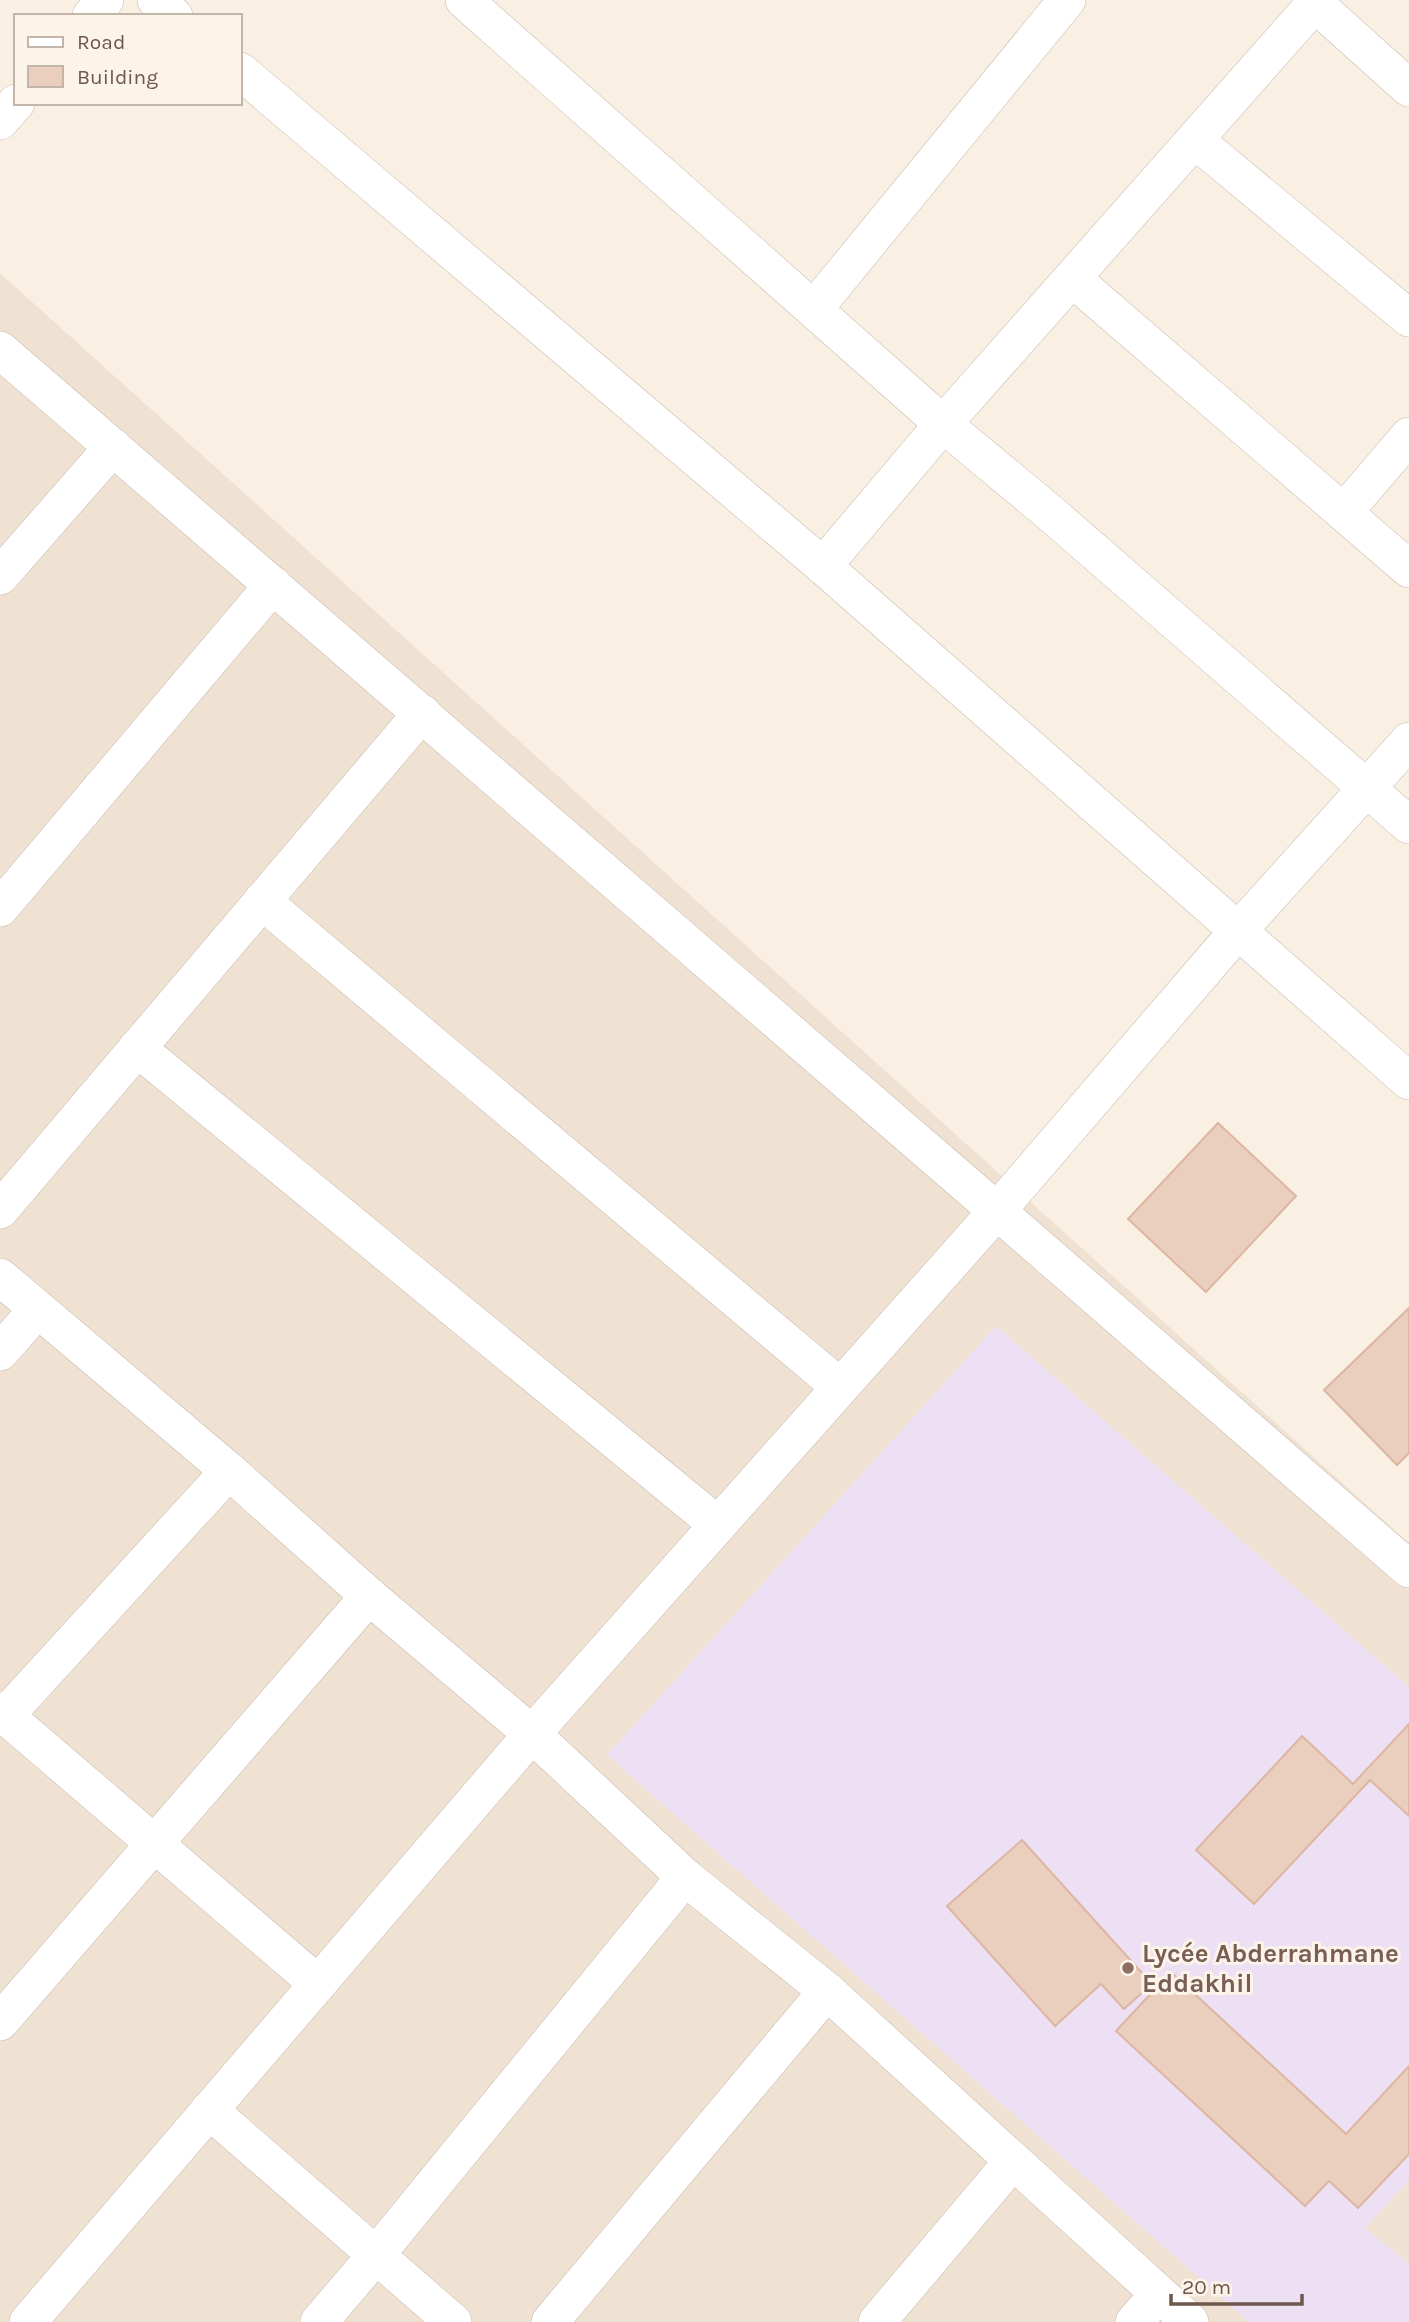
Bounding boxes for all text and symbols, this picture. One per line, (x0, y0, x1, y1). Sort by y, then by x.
legend (14, 14, 242, 105)
text: Road (77, 30, 125, 54)
text: Building (77, 65, 158, 89)
place label: Lycée Abderrahmane Eddakhil (1142, 1938, 1399, 1999)
marker: Lycée Abderrahmane Eddakhil (1120, 1960, 1136, 1976)
scale bar (1171, 2262, 1302, 2306)
text: 20 m (1182, 2275, 1231, 2299)

